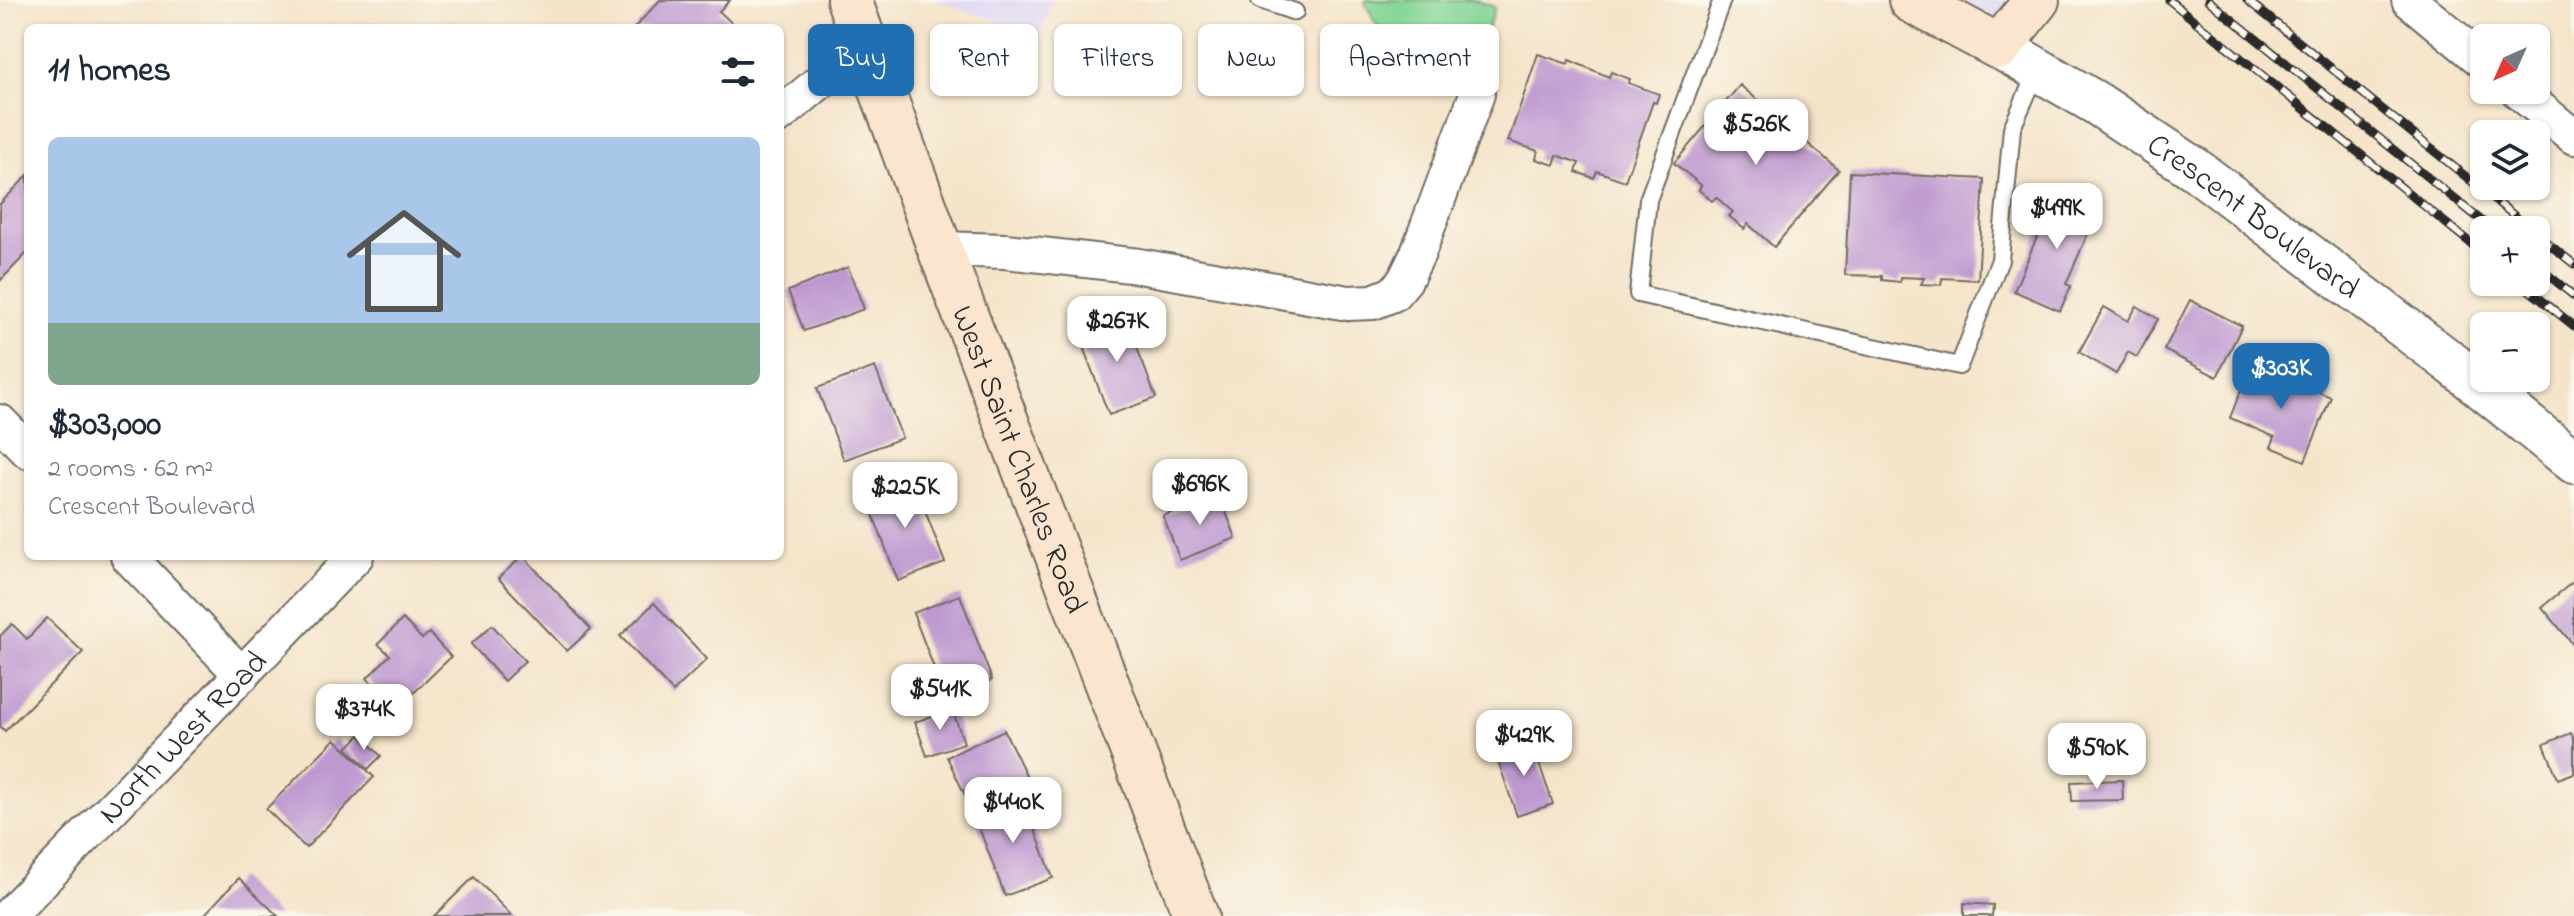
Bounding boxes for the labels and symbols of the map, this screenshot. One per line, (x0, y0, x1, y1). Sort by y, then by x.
north arrow (2470, 24, 2550, 104)
pin: $526K (1700, 99, 1812, 167)
street label: Crescent Boulevard (2136, 123, 2369, 313)
pin: $499K (2001, 183, 2113, 251)
pin: $267K (1061, 296, 1173, 364)
street label: West Saint Charles Road (937, 300, 1098, 621)
pin: $303K (2225, 343, 2337, 411)
pin: $696K (1144, 459, 1256, 527)
pin: $225K (849, 462, 961, 530)
street label: North West Road (89, 641, 280, 836)
pin: $541K (884, 664, 996, 732)
pin: $374K (308, 684, 420, 752)
pin: $429K (1468, 710, 1580, 778)
pin: $590K (2041, 723, 2153, 791)
pin: $440K (957, 777, 1069, 845)

